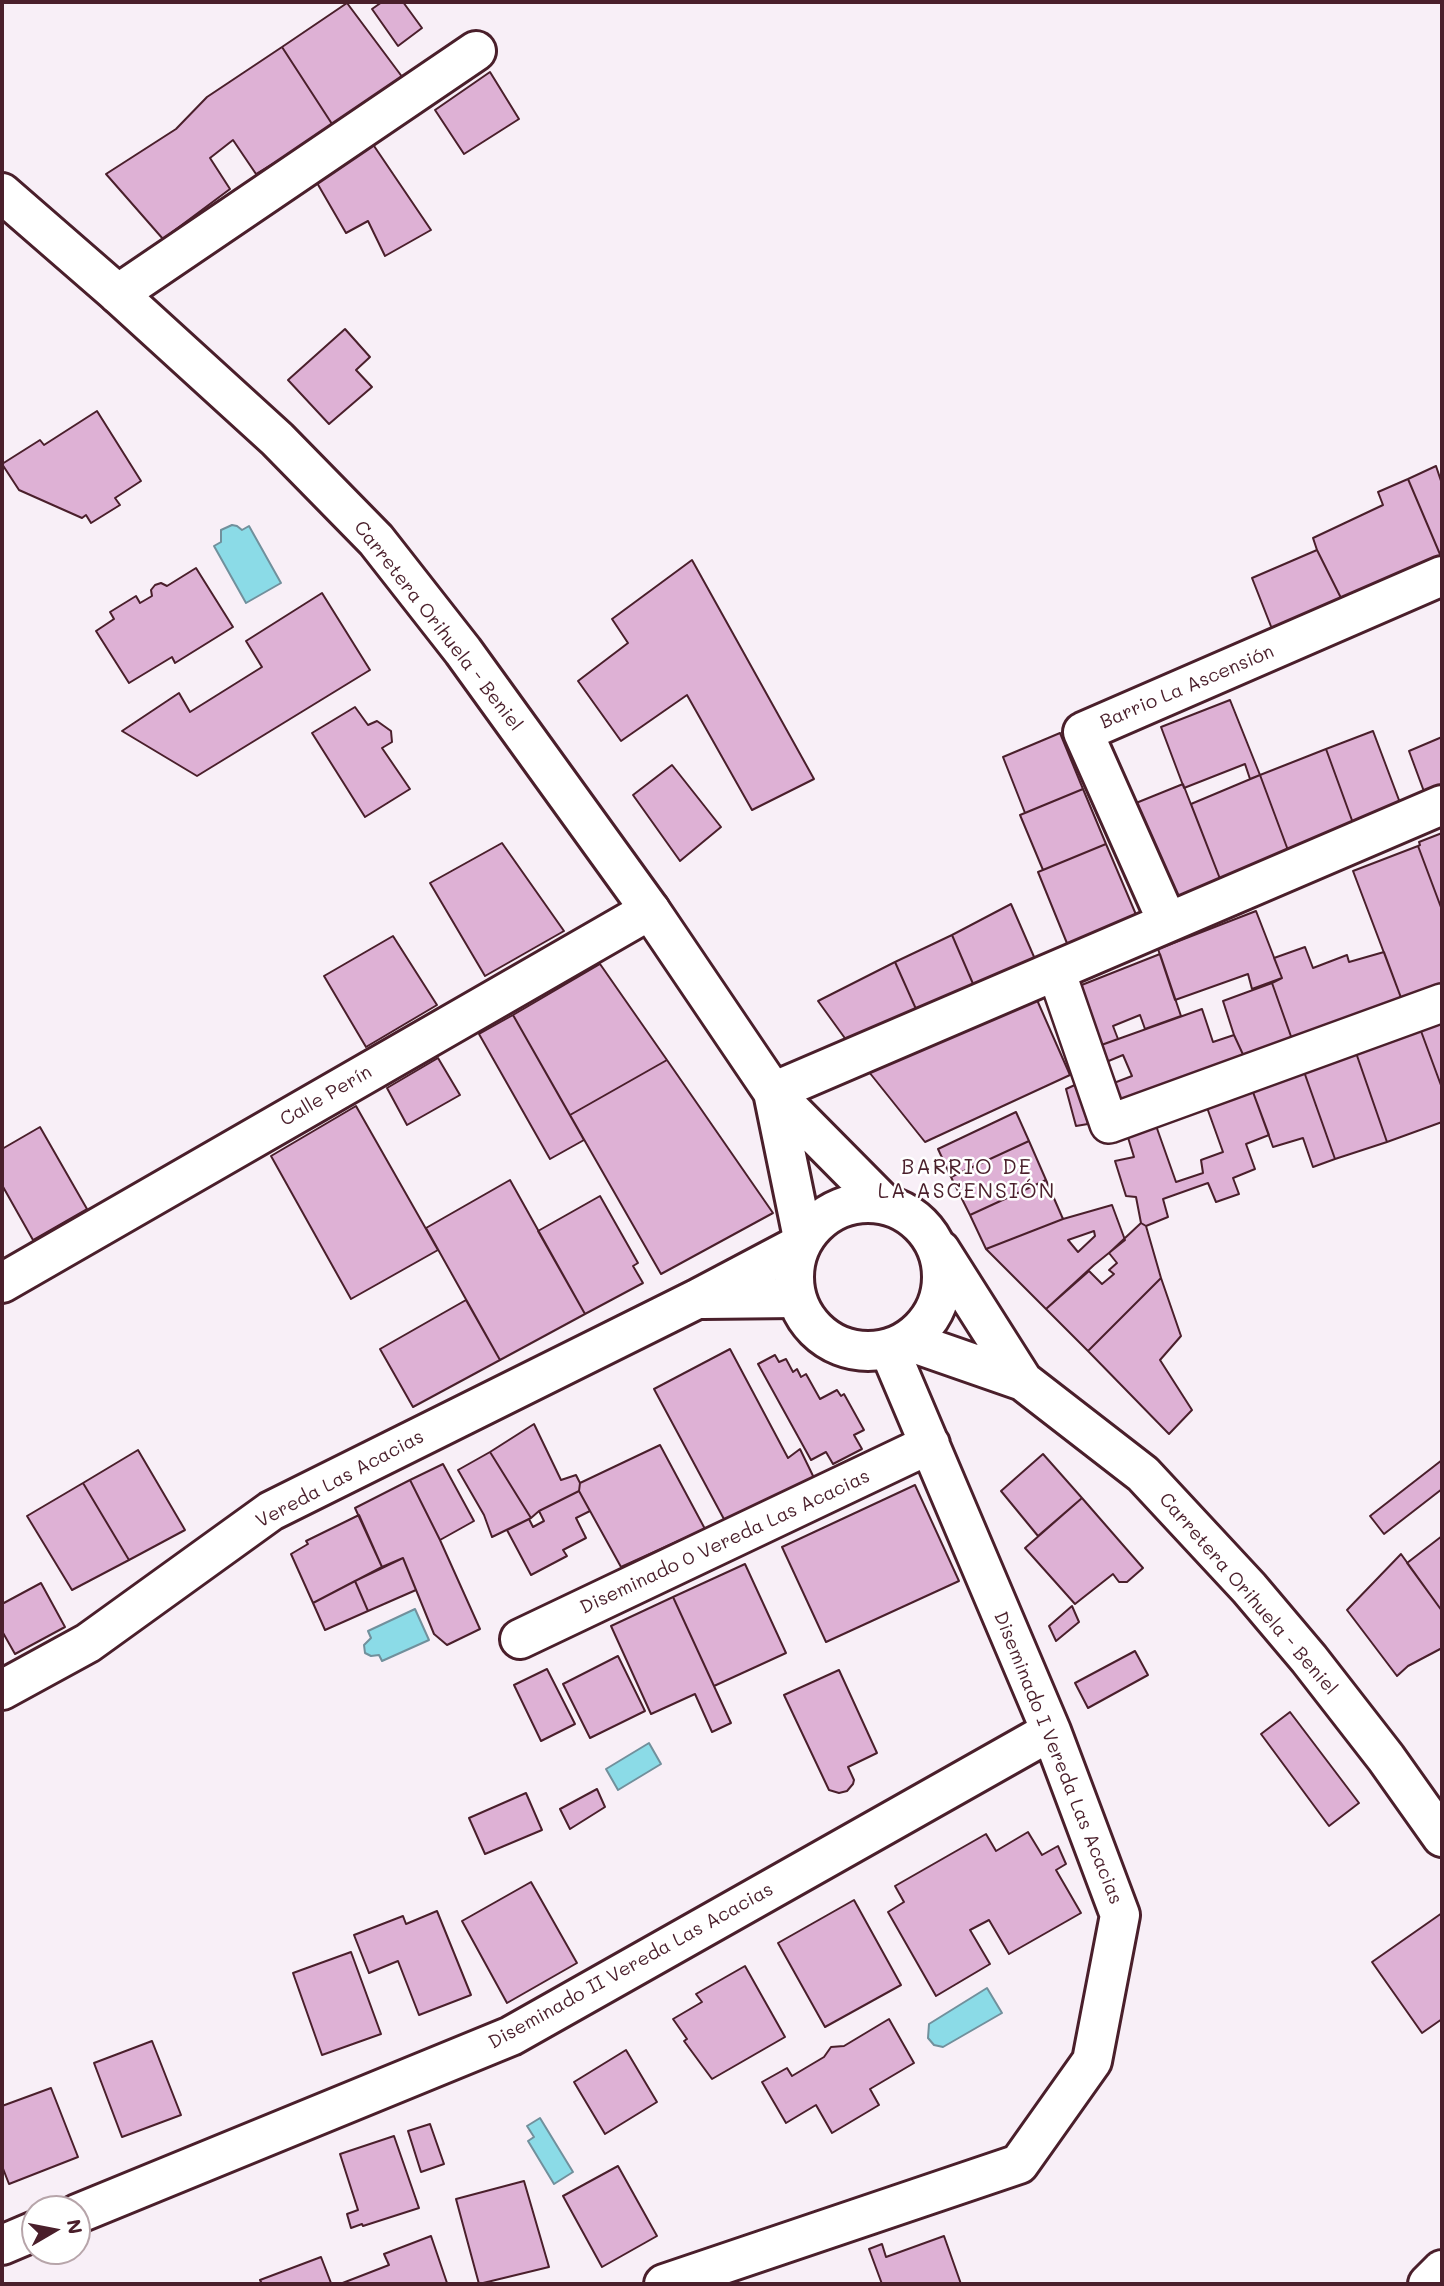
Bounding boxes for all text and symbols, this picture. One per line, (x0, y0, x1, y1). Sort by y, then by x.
street label: Carretera Orihuela - Beniel (349, 516, 527, 736)
street label: Barrio La Ascensión (1097, 640, 1277, 734)
street label: Calle Perín (276, 1061, 376, 1131)
district label: BARRIO DE LA ASCENSIÓN (879, 1155, 1055, 1205)
street label: Vereda Las Acacias (252, 1425, 428, 1533)
street label: Diseminado 0 Vereda Las Acacias (577, 1465, 873, 1619)
street label: Carretera Orihuela - Beniel (1154, 1488, 1342, 1700)
street label: Diseminado I Vereda Las Acacias (989, 1608, 1127, 1908)
street label: Diseminado II Vereda Las Acacias (485, 1878, 777, 2054)
north arrow (21, 2195, 91, 2265)
text: N (62, 2217, 89, 2236)

